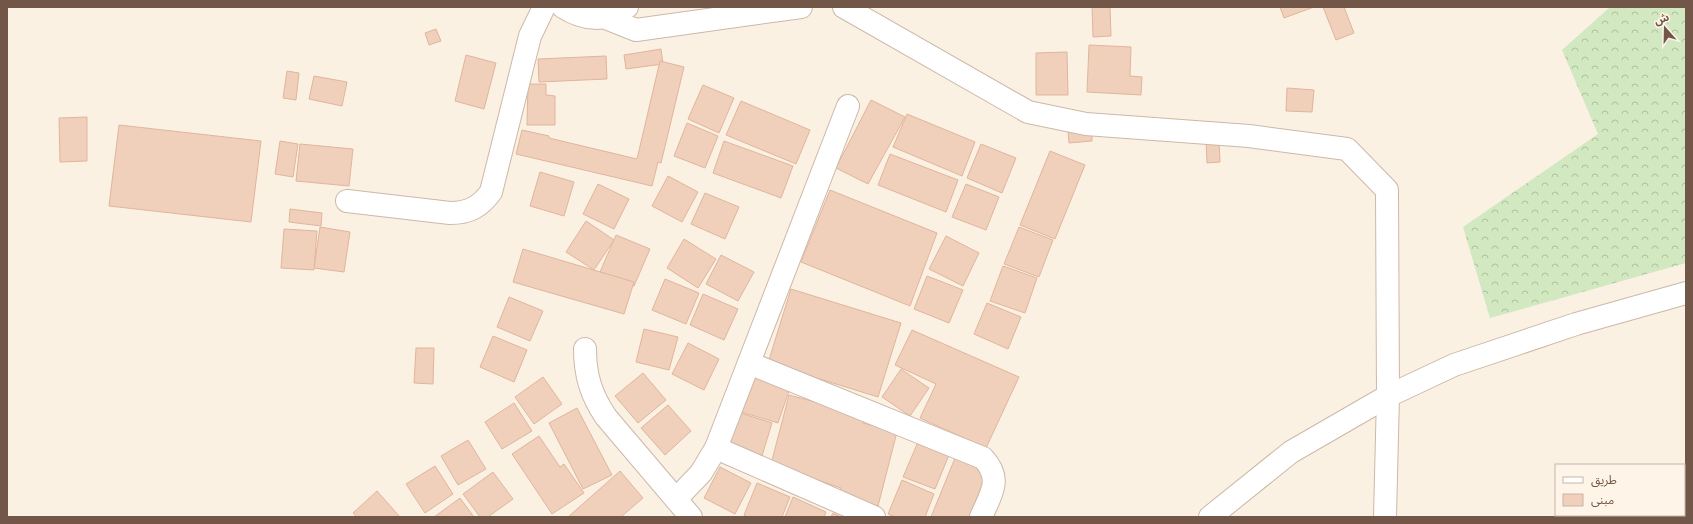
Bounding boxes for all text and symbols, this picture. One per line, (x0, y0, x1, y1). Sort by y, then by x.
north arrow (1645, 8, 1685, 48)
text: ش (1652, 9, 1671, 28)
legend (1555, 464, 1685, 516)
text: طريق (1591, 471, 1617, 488)
text: مبنى (1591, 491, 1614, 508)

